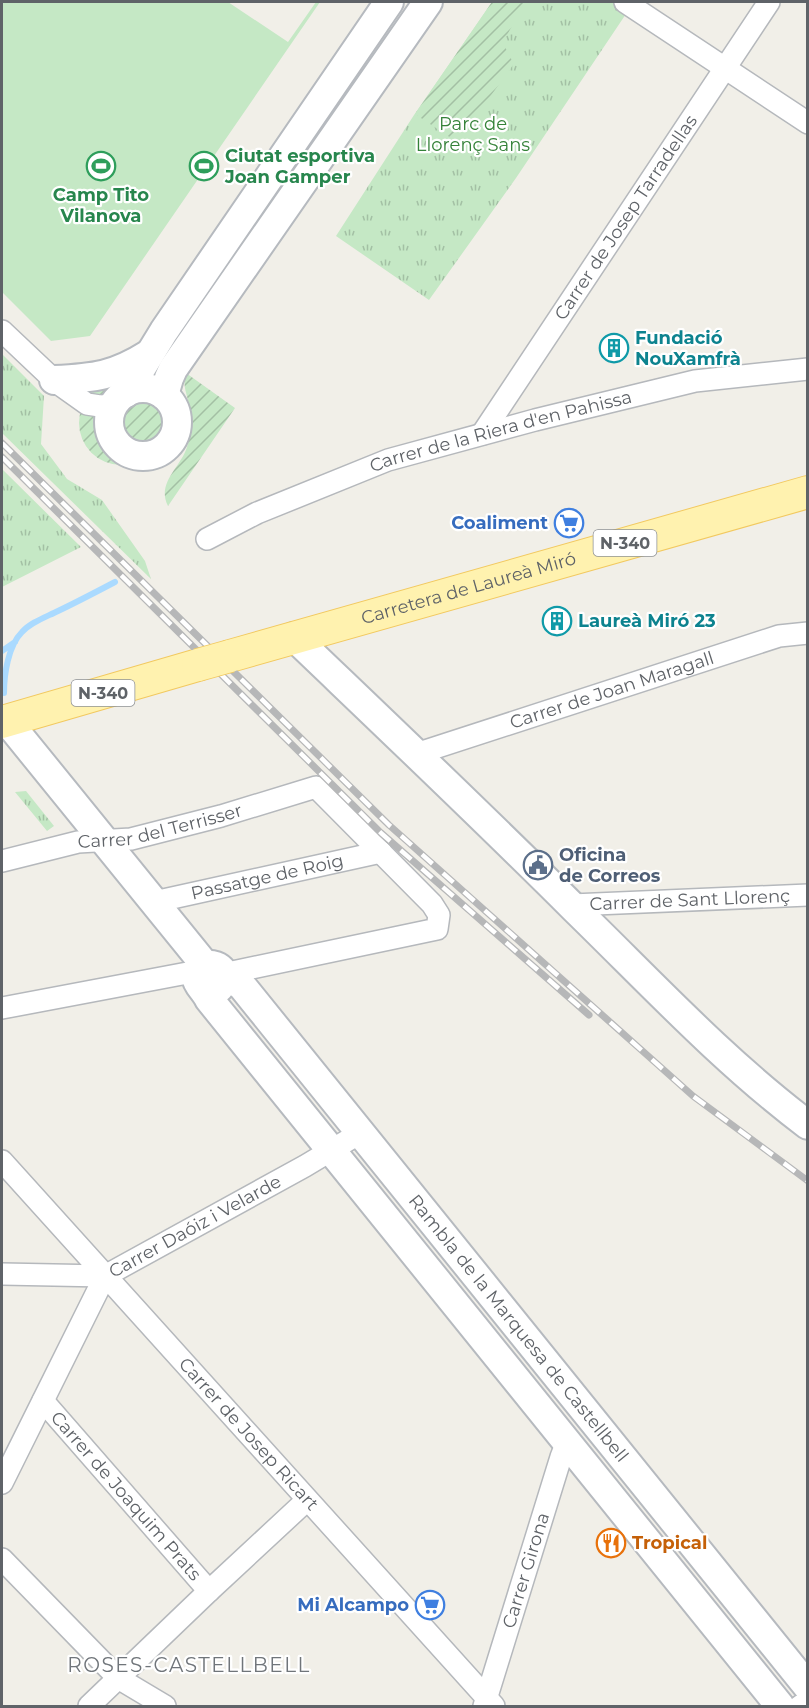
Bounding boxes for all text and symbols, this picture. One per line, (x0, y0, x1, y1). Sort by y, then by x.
street label: Carrer de Josep Tarradellas (550, 110, 702, 324)
park label: Parc de Llorenç Sans (416, 113, 530, 156)
place label: Ciutat esportiva Joan Gamper (224, 145, 375, 188)
sports icon: Camp Tito Vilanova (85, 150, 117, 182)
sports icon: Ciutat esportiva Joan Gamper (188, 150, 220, 182)
place label: Camp Tito Vilanova (53, 184, 149, 227)
place label: Fundació NouXamfrà (635, 327, 741, 370)
building icon: Fundació NouXamfrà (598, 332, 630, 364)
street label: Carrer de la Riera d'en Pahissa (366, 386, 634, 477)
supermarket icon: Coaliment (553, 507, 585, 539)
place label: Coaliment (451, 512, 548, 534)
road number: N-340 (594, 530, 656, 556)
street label: Carretera de Laureà Miró (359, 547, 579, 629)
building icon: Laureà Miró 23 (541, 605, 573, 637)
place label: Laureà Miró 23 (578, 610, 716, 632)
street label: Carrer de Joan Maragall (507, 647, 717, 734)
road number: N-340 (72, 680, 134, 706)
street label: Carrer del Terrisser (77, 799, 245, 853)
place label: Oficina de Correos (559, 844, 661, 887)
public building icon: Oficina de Correos (522, 849, 554, 881)
street label: Passatge de Roig (189, 850, 346, 905)
street label: Carrer de Sant Llorenç (589, 885, 791, 915)
street label: Carrer Daóiz i Velarde (105, 1170, 285, 1283)
street label: Rambla de la Marquesa de Castellbell (404, 1190, 633, 1466)
street label: Carrer de Josep Ricart (174, 1353, 323, 1515)
street label: Carrer de Joaquim Prats (46, 1407, 206, 1585)
street label: Carrer Girona (498, 1510, 554, 1631)
restaurant icon: Tropical (595, 1527, 627, 1559)
place label: Tropical (632, 1532, 707, 1554)
supermarket icon: Mi Alcampo (414, 1589, 446, 1621)
place label: Mi Alcampo (297, 1594, 409, 1616)
district label: ROSES-CASTELLBELL (67, 1653, 311, 1677)

